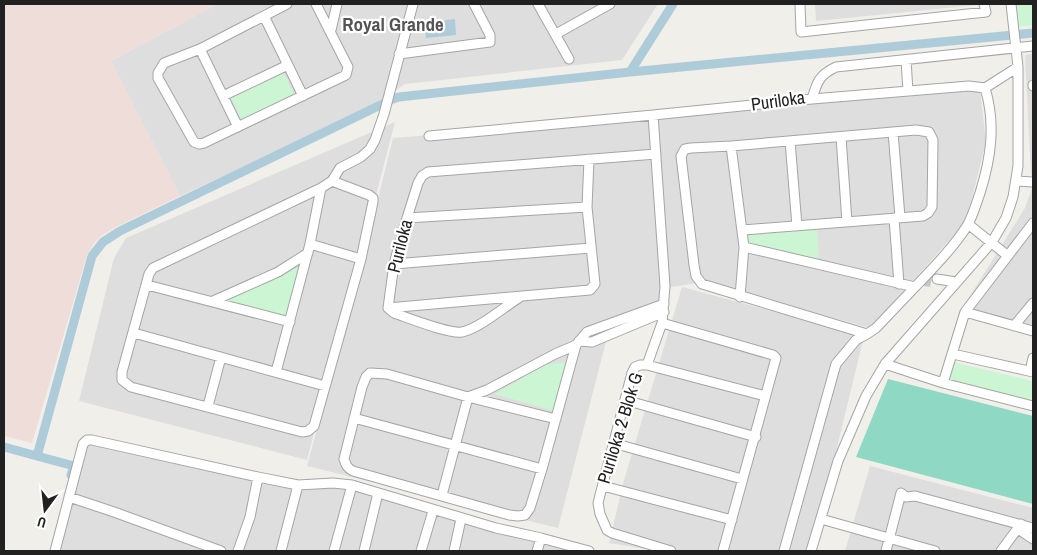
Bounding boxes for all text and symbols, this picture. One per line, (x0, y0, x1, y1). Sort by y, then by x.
district label: Royal Grande (342, 11, 444, 37)
street label: Puriloka (749, 84, 806, 117)
street label: Puriloka (381, 217, 418, 275)
street label: Puriloka 2 Blok G (591, 369, 648, 486)
north arrow (20, 485, 70, 535)
text: U (35, 513, 48, 532)

